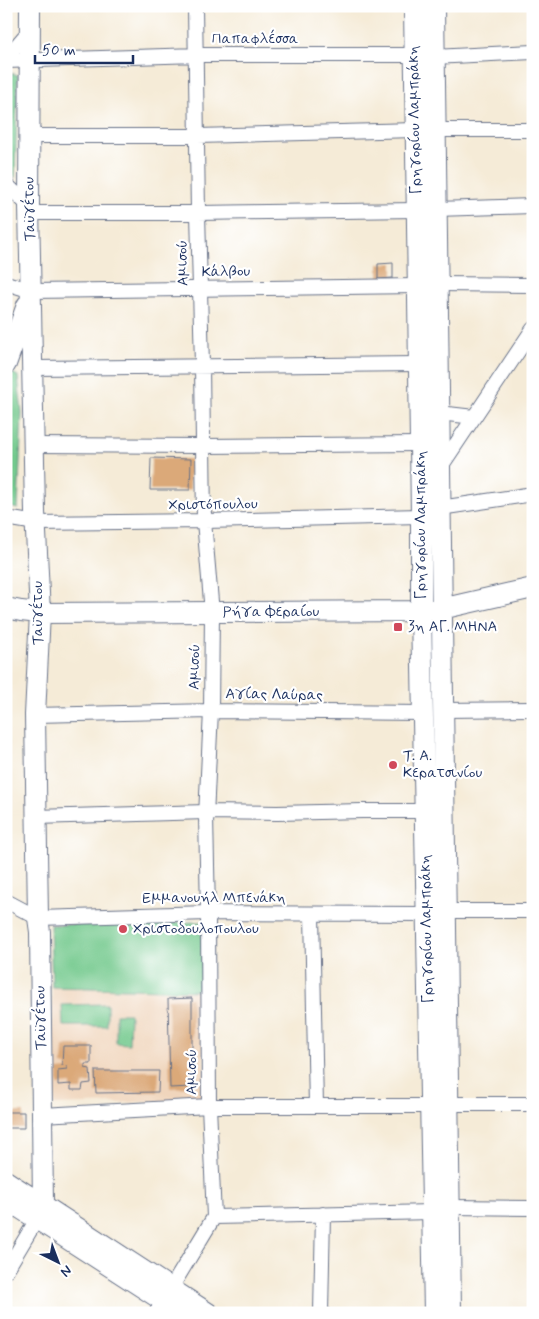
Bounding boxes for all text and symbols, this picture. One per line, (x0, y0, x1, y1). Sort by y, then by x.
street label: Παπαφλέσσα (212, 29, 299, 49)
scale bar (35, 32, 132, 64)
text: 50 m (42, 41, 76, 61)
street label: Γρηγορίου Λαμπράκη (404, 45, 426, 195)
street label: Ταϋγέτου (19, 176, 41, 241)
street label: Αμισού (173, 240, 193, 286)
street label: Κάλβου (202, 262, 251, 282)
street label: Γρηγορίου Λαμπράκη (411, 450, 431, 599)
street label: Χριστόπουλου (168, 494, 258, 516)
street label: Ταϋγέτου (28, 581, 48, 645)
street label: Ρήγα Φεραίου (223, 602, 320, 622)
place label: 3η ΑΓ. ΜΗΝΑ (408, 617, 497, 637)
marker: 3η ΑΓ. ΜΗΝΑ (392, 621, 404, 633)
street label: Αμισού (185, 644, 205, 690)
street label: Αγίας Λαύρας (225, 684, 323, 706)
place label: Τ. Α. Κερατσινίου (403, 746, 483, 783)
marker: Τ. Α. Κερατσινίου (387, 759, 399, 771)
street label: Γρηγορίου Λαμπράκη (416, 854, 438, 1004)
street label: Εμμανουήλ Μπενάκη (142, 888, 286, 908)
place label: Χριστοδουλοπουλου (133, 919, 259, 939)
marker: Χριστοδουλοπουλου (117, 923, 129, 935)
street label: Ταϋγέτου (30, 985, 52, 1050)
street label: Αμισού (182, 1049, 202, 1095)
north arrow (32, 1236, 82, 1286)
text: N (57, 1261, 76, 1281)

